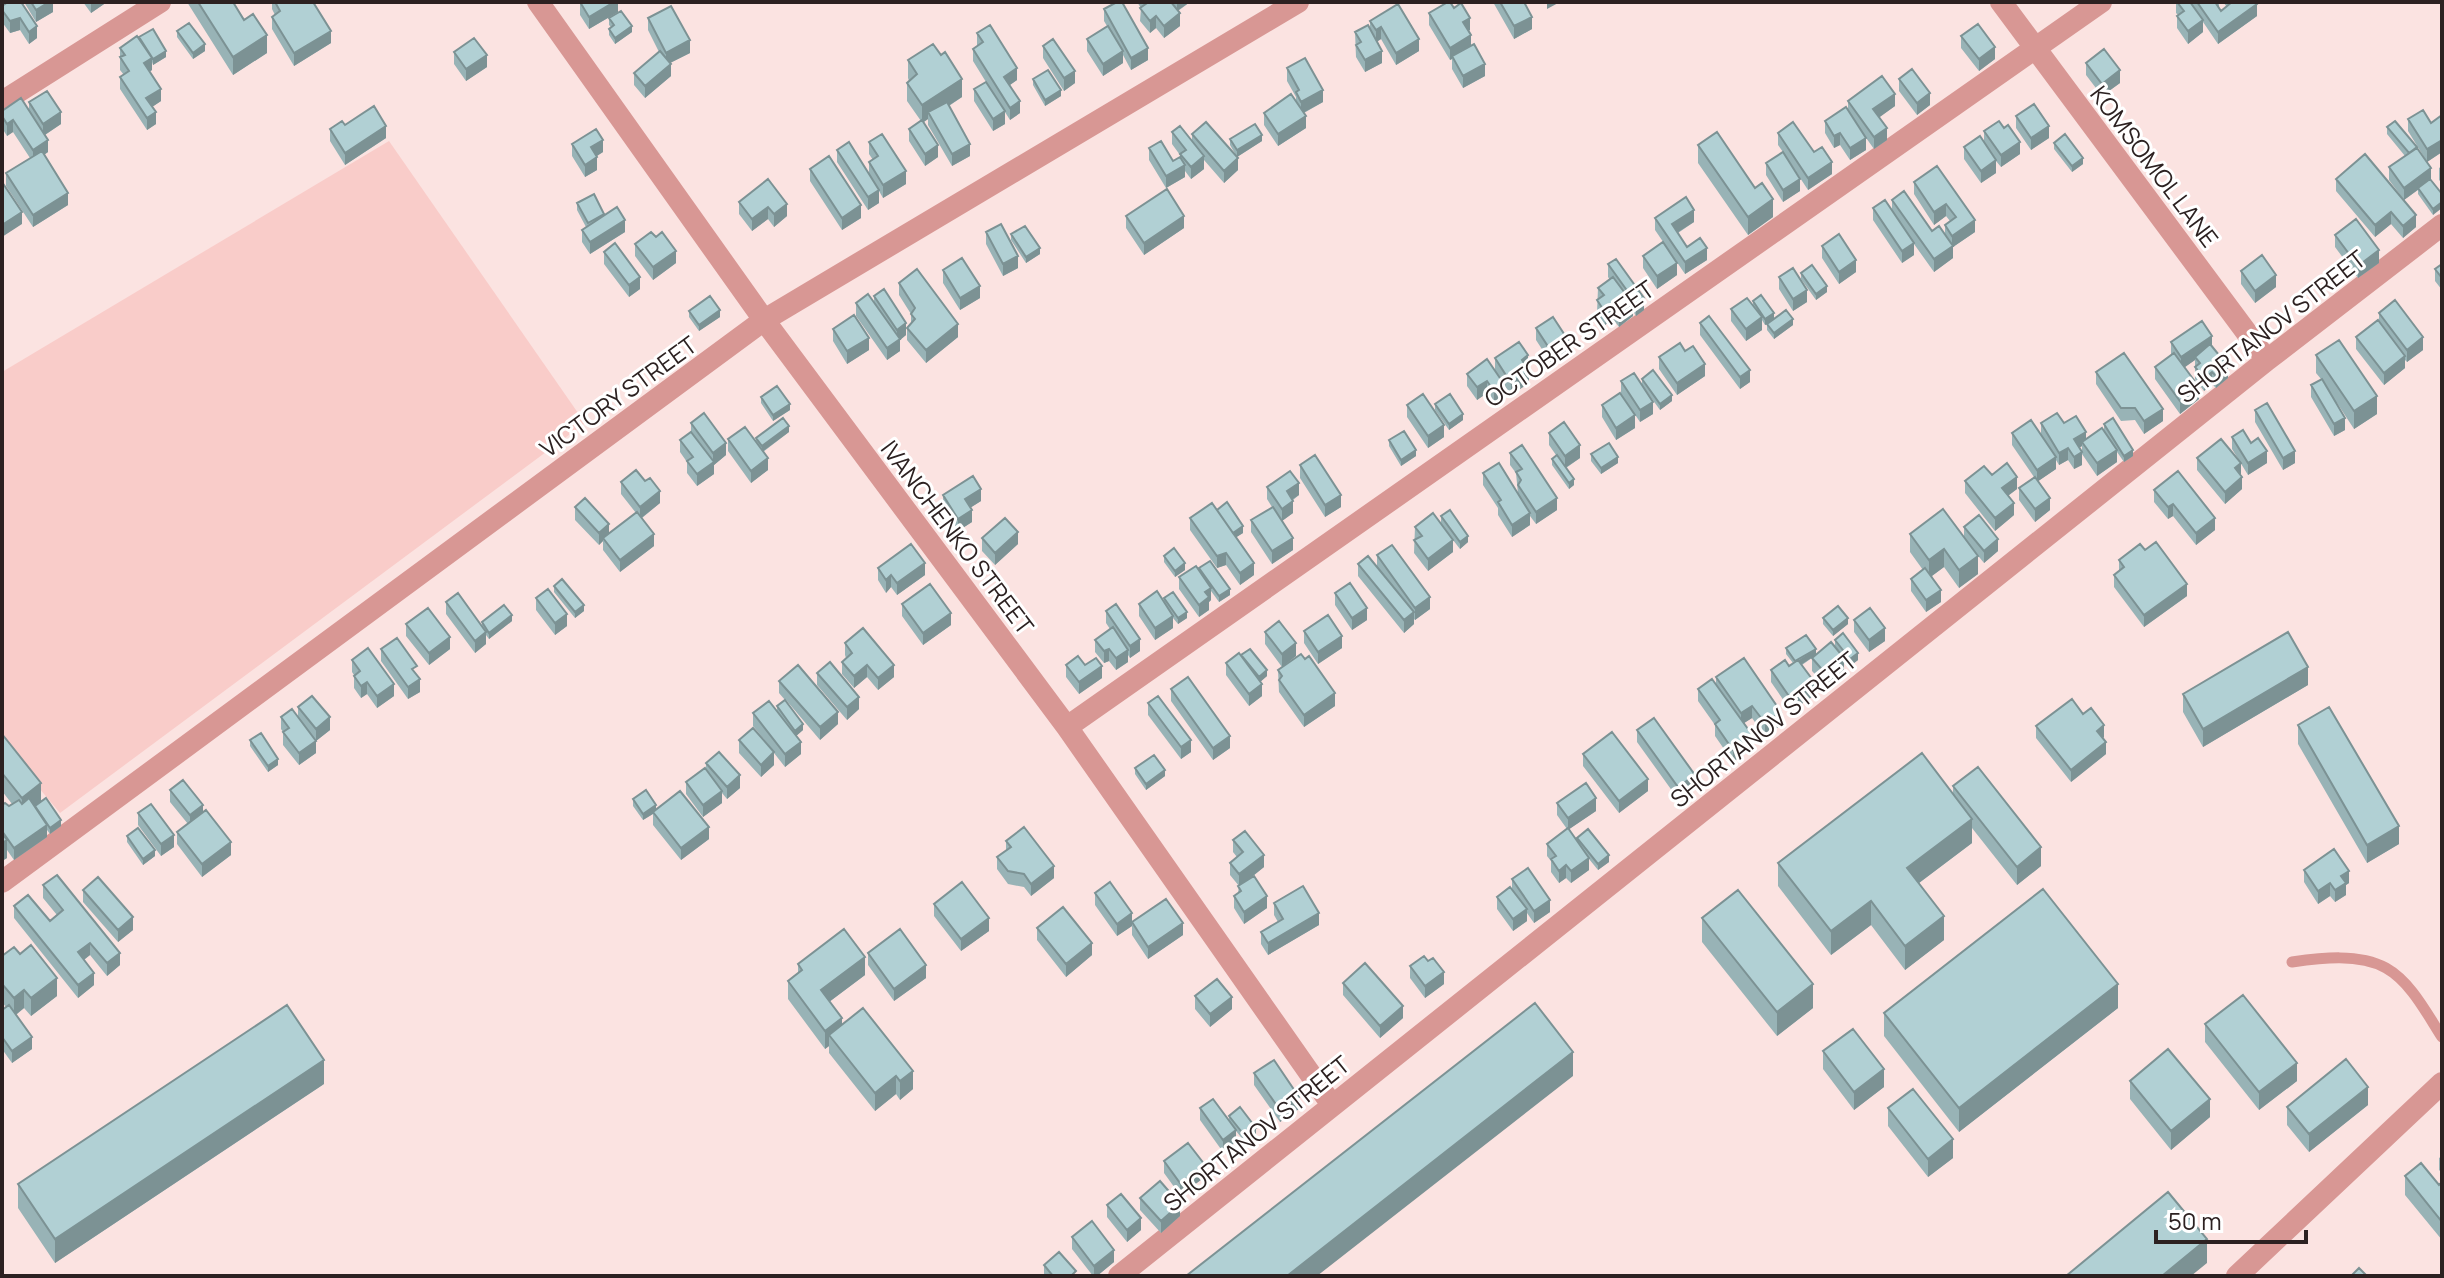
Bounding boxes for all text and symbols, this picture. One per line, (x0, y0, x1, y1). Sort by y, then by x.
street label: KOMSOMOL LANE (2083, 79, 2227, 253)
street label: SHORTANOV STREET (2170, 241, 2373, 410)
street label: OCTOBER STREET (1477, 272, 1661, 414)
street label: VICTORY STREET (533, 327, 704, 464)
street label: IVANCHENKO STREET (874, 433, 1042, 641)
street label: SHORTANOV STREET (1663, 643, 1864, 815)
street label: SHORTANOV STREET (1156, 1047, 1357, 1219)
scale bar (2156, 1194, 2306, 1244)
text: 50 m (2168, 1204, 2222, 1237)

